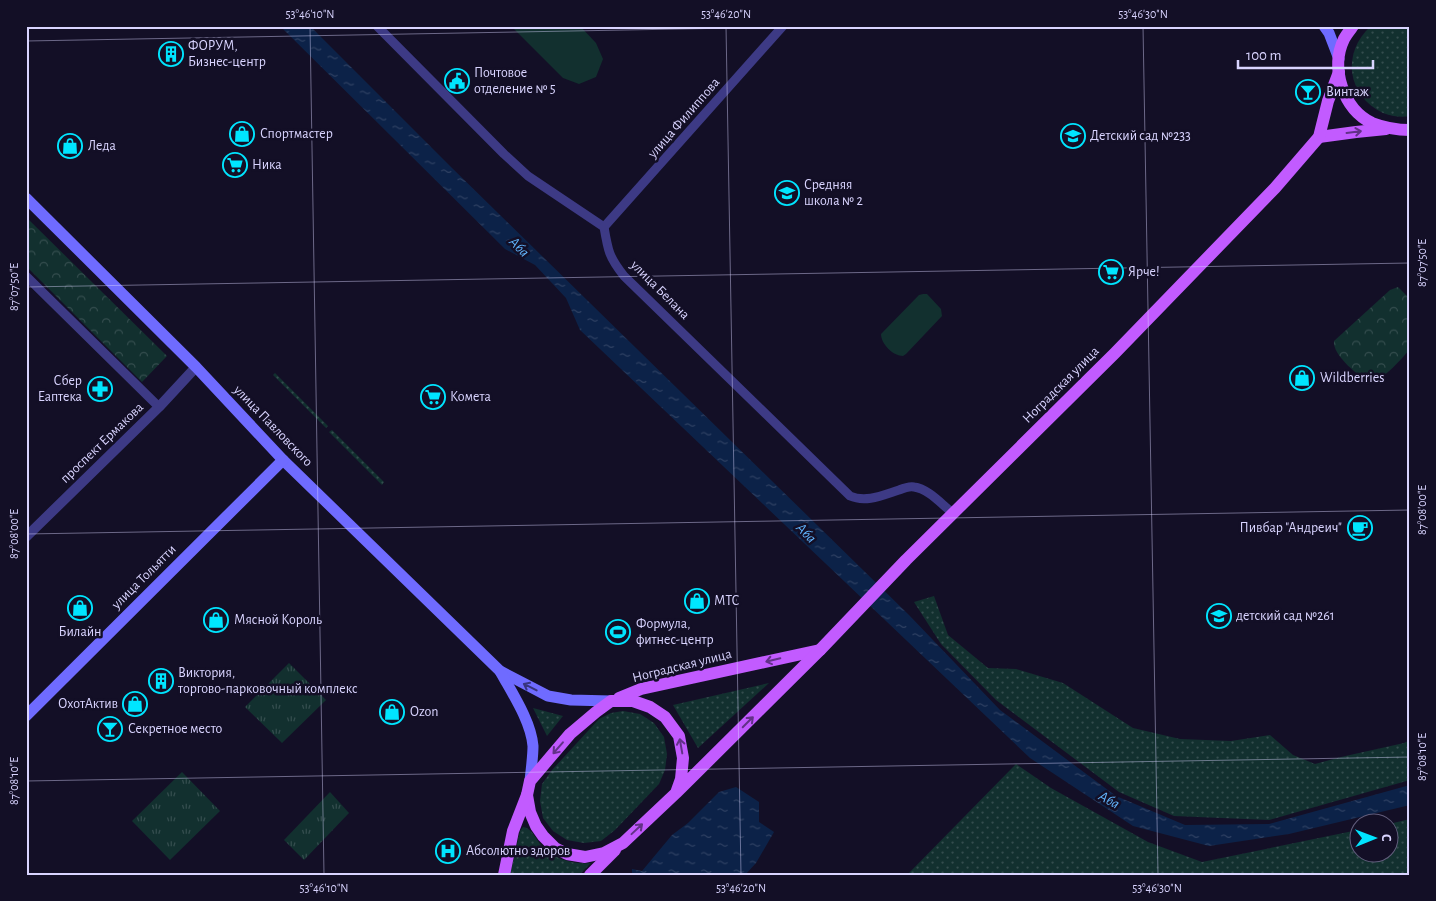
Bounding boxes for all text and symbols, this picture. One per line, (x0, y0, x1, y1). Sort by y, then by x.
text: 53°46'10"N (286, 8, 334, 20)
text: 53°46'20"N (701, 8, 751, 20)
text: 53°46'30"N (1118, 8, 1168, 20)
scale bar (1238, 38, 1374, 70)
place label: ФОРУМ, Бизнес-центр (188, 39, 266, 69)
building icon: ФОРУМ, Бизнес-центр (158, 41, 184, 67)
text: 100 m (1246, 48, 1281, 63)
place label: Почтовое отделение № 5 (474, 66, 556, 96)
public building icon: Почтовое отделение № 5 (444, 68, 470, 94)
street label: улица Филиппова (645, 75, 723, 162)
bar icon: Винтаж (1295, 79, 1321, 105)
place label: Винтаж (1326, 85, 1369, 99)
shop icon: Спортмастер (229, 121, 255, 147)
school or university icon: Детский сад №233 (1060, 123, 1086, 149)
place label: Спортмастер (260, 127, 333, 141)
one-way arrow (1345, 127, 1361, 137)
place label: Детский сад №233 (1090, 129, 1191, 143)
shop icon: Леда (57, 133, 83, 159)
place label: Леда (88, 139, 117, 153)
supermarket icon: Ника (222, 152, 248, 178)
place label: Ника (252, 158, 282, 172)
place label: Средняя школа № 2 (804, 178, 863, 208)
school or university icon: Средняя школа № 2 (774, 180, 800, 206)
water label: Аба (505, 233, 532, 260)
text: 87°07'50"E (1416, 239, 1428, 287)
street label: улица Белана (627, 257, 693, 323)
supermarket icon: Ярче! (1098, 259, 1124, 285)
text: 87°07'50"E (8, 263, 20, 311)
place label: Ярче! (1128, 265, 1160, 279)
street label: Ноградская улица (1020, 344, 1102, 426)
shop icon: Wildberries (1289, 365, 1315, 391)
place label: Wildberries (1320, 371, 1384, 385)
place label: Сбер Еаптека (38, 374, 83, 404)
pharmacy icon: Сбер Еаптека (87, 376, 113, 402)
street label: улица Павловского (230, 382, 315, 469)
supermarket icon: Комета (420, 384, 446, 410)
place label: Комета (450, 390, 492, 404)
street label: проспект Ермакова (58, 400, 147, 486)
text: 87°08'00"E (1416, 485, 1428, 535)
text: 87°08'00"E (8, 509, 20, 559)
cafe icon: Пивбар "Андреич" (1347, 515, 1373, 541)
water label: Аба (792, 519, 819, 546)
place label: Пивбар "Андреич" (1240, 521, 1342, 535)
street label: улица Тольятти (109, 542, 179, 612)
shop icon: МТС (684, 588, 710, 614)
place label: МТС (714, 594, 740, 608)
shop icon: Билайн (67, 595, 93, 621)
school or university icon: детский сад №261 (1206, 603, 1232, 629)
shop icon: Мясной Король (203, 607, 229, 633)
place label: детский сад №261 (1236, 609, 1335, 623)
place label: Мясной Король (234, 613, 322, 627)
place label: Формула, фитнес-центр (636, 617, 714, 647)
sports icon: Формула, фитнес-центр (605, 619, 631, 645)
place label: Билайн (59, 625, 101, 639)
street label: Ноградская улица (631, 647, 734, 685)
one-way arrow (765, 656, 781, 665)
place label: Виктория, торгово-парковочный комплекс (177, 666, 358, 696)
building icon: Виктория, торгово-парковочный комплекс (148, 668, 174, 694)
one-way arrow (523, 682, 538, 691)
shop icon: ОхотАктив (122, 691, 148, 717)
place label: ОхотАктив (58, 697, 118, 711)
shop icon: Ozon (379, 699, 405, 725)
place label: Ozon (410, 705, 438, 719)
bar icon: Секретное место (97, 716, 123, 742)
one-way arrow (741, 716, 754, 728)
place label: Секретное место (128, 722, 223, 736)
text: 87°08'10"E (1416, 733, 1428, 781)
one-way arrow (675, 738, 685, 754)
one-way arrow (552, 742, 564, 755)
text: 87°08'10"E (8, 757, 20, 805)
water label: Аба (1095, 788, 1122, 812)
north arrow (1348, 814, 1398, 864)
one-way arrow (631, 823, 643, 835)
text: С (1379, 834, 1393, 842)
hospital icon: Абсолютно здоров (435, 838, 461, 864)
place label: Абсолютно здоров (466, 844, 570, 858)
text: 53°46'10"N (300, 882, 348, 894)
text: 53°46'20"N (716, 882, 766, 894)
text: 53°46'30"N (1132, 882, 1182, 894)

